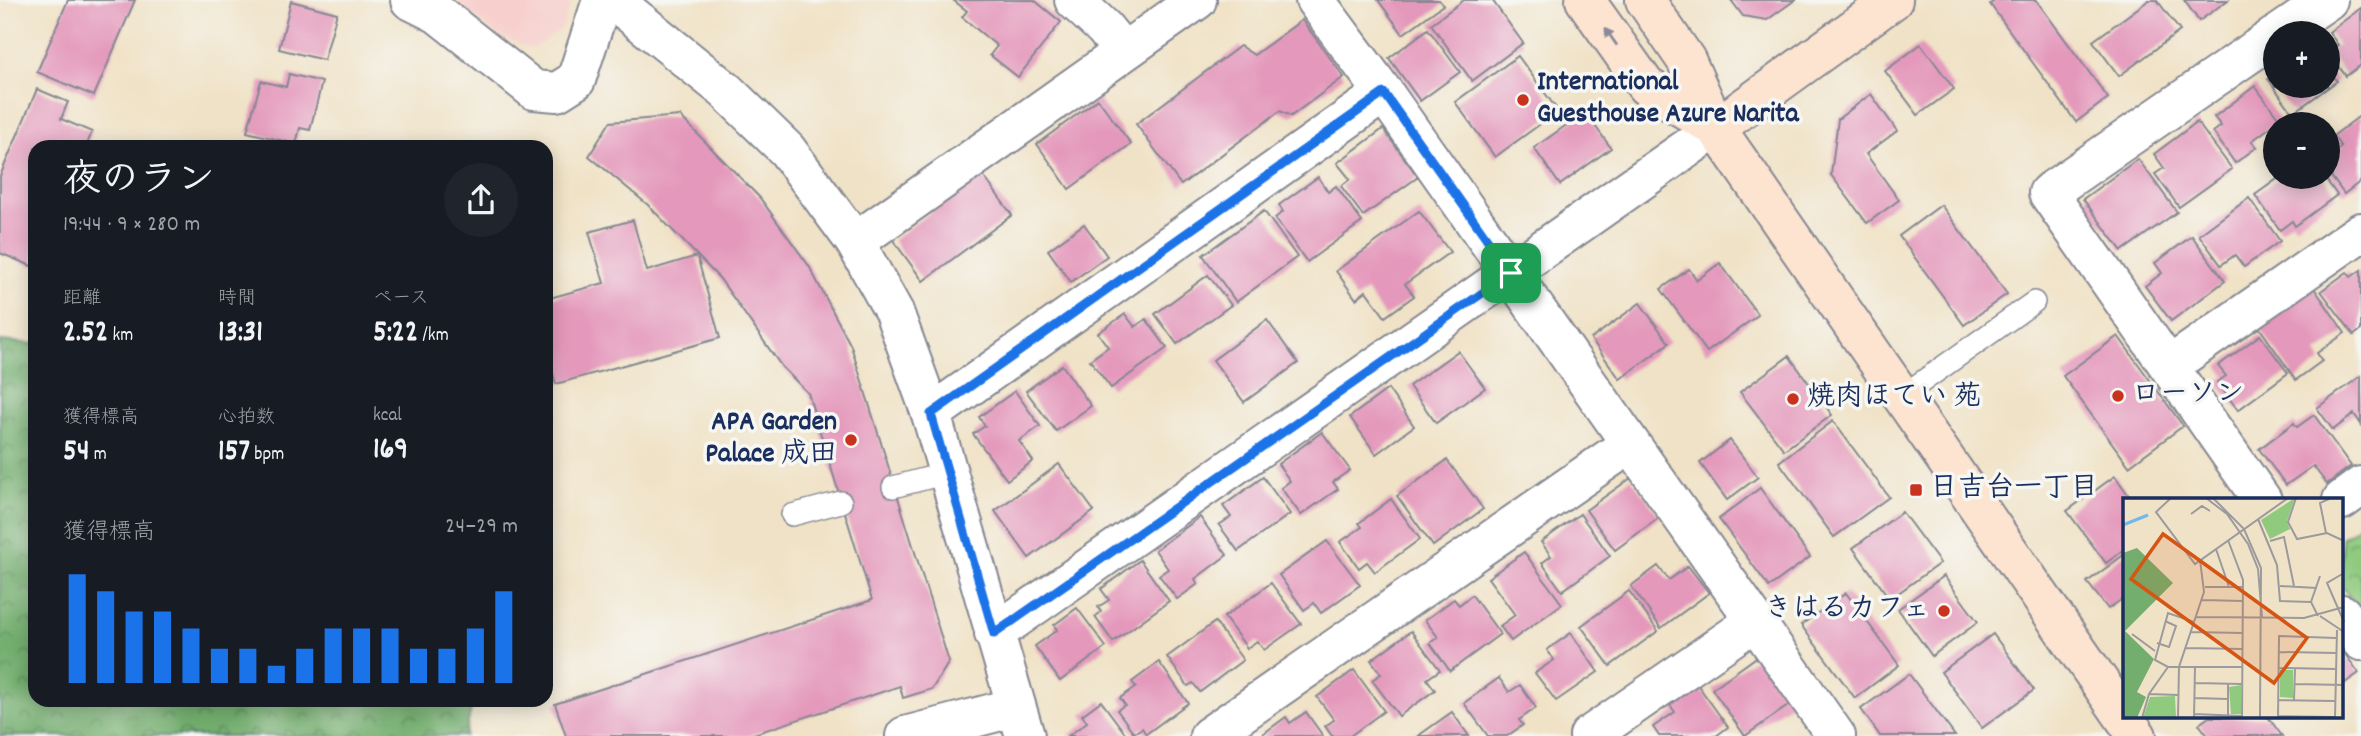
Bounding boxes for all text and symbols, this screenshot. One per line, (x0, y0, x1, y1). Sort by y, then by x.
map controls (2263, 21, 2340, 189)
button: + (2263, 21, 2340, 98)
one-way arrow (1604, 28, 1618, 46)
place label: International Guesthouse Azure Narita (1537, 64, 1799, 136)
marker: International Guesthouse Azure Narita (1515, 92, 1531, 108)
button: − (2263, 112, 2340, 189)
text: 夜のラン (63, 155, 215, 210)
button: share (444, 163, 518, 237)
text: 19:44 · 9 × 280 m (63, 209, 200, 242)
pin (1481, 243, 1541, 303)
icon: arrive (1492, 254, 1530, 292)
text: 距離 (63, 286, 101, 313)
text: 時間 (218, 286, 256, 313)
text: ペース (373, 286, 429, 313)
text: 2.52 (63, 313, 108, 356)
text: 13:31 (218, 313, 263, 356)
text: 5:22 (373, 313, 418, 356)
text: km (108, 323, 133, 350)
text: /km (418, 323, 449, 350)
place label: ローソン (2132, 376, 2244, 416)
place label: 焼肉ほてい 苑 (1807, 379, 1981, 419)
marker: ローソン (2110, 388, 2126, 404)
marker: 焼肉ほてい 苑 (1785, 391, 1801, 407)
text: kcal (373, 403, 402, 430)
place label: APA Garden Palace 成田 (705, 404, 837, 476)
text: 獲得標高 (63, 405, 139, 432)
text: 心拍数 (218, 405, 275, 432)
text: 169 (373, 430, 408, 473)
text: 54 (63, 432, 89, 475)
text: 157 (218, 432, 250, 475)
marker: APA Garden Palace 成田 (843, 432, 859, 448)
text: m (89, 442, 107, 469)
text: bpm (250, 442, 284, 469)
place label: 日吉台一丁目 (1930, 470, 2098, 510)
marker: 日吉台一丁目 (1908, 482, 1924, 498)
inset map (2123, 498, 2344, 718)
text: 24–29 m (445, 511, 518, 544)
text: 獲得標高 (63, 517, 155, 550)
place label: きはるカフェ (1764, 591, 1930, 631)
marker: きはるカフェ (1936, 603, 1952, 619)

